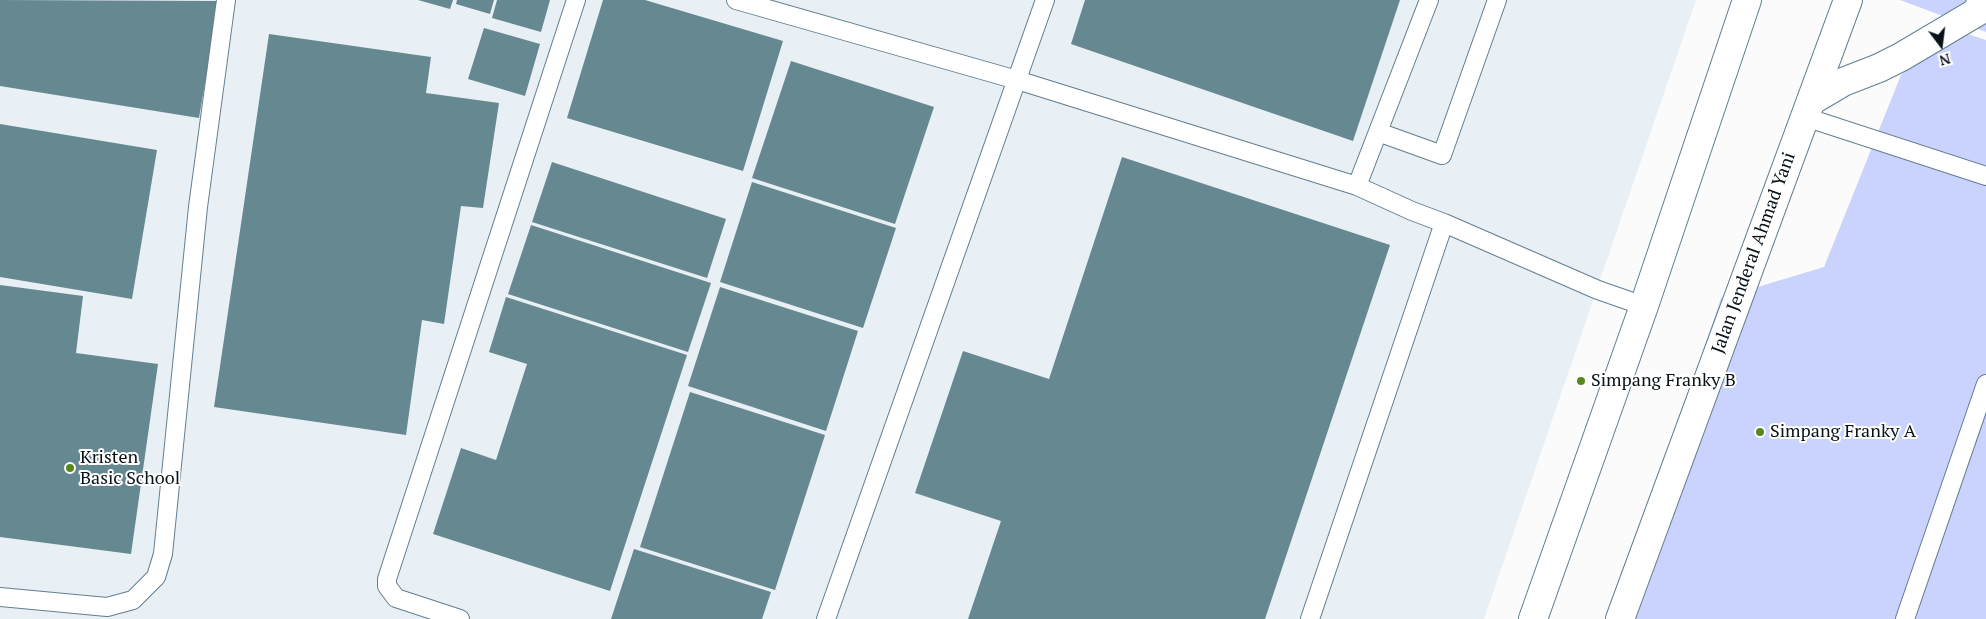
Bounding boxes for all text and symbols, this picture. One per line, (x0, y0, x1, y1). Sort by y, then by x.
north arrow (1916, 20, 1966, 70)
text: N (1937, 49, 1953, 71)
street label: Jalan Jenderal Ahmad Yani (1707, 149, 1801, 357)
place label: Simpang Franky B (1591, 370, 1736, 392)
marker: Simpang Franky B (1575, 375, 1587, 387)
place label: Simpang Franky A (1770, 421, 1916, 443)
marker: Simpang Franky A (1754, 426, 1766, 438)
place label: Kristen Basic School (80, 447, 180, 489)
marker: Kristen Basic School (64, 462, 76, 474)

